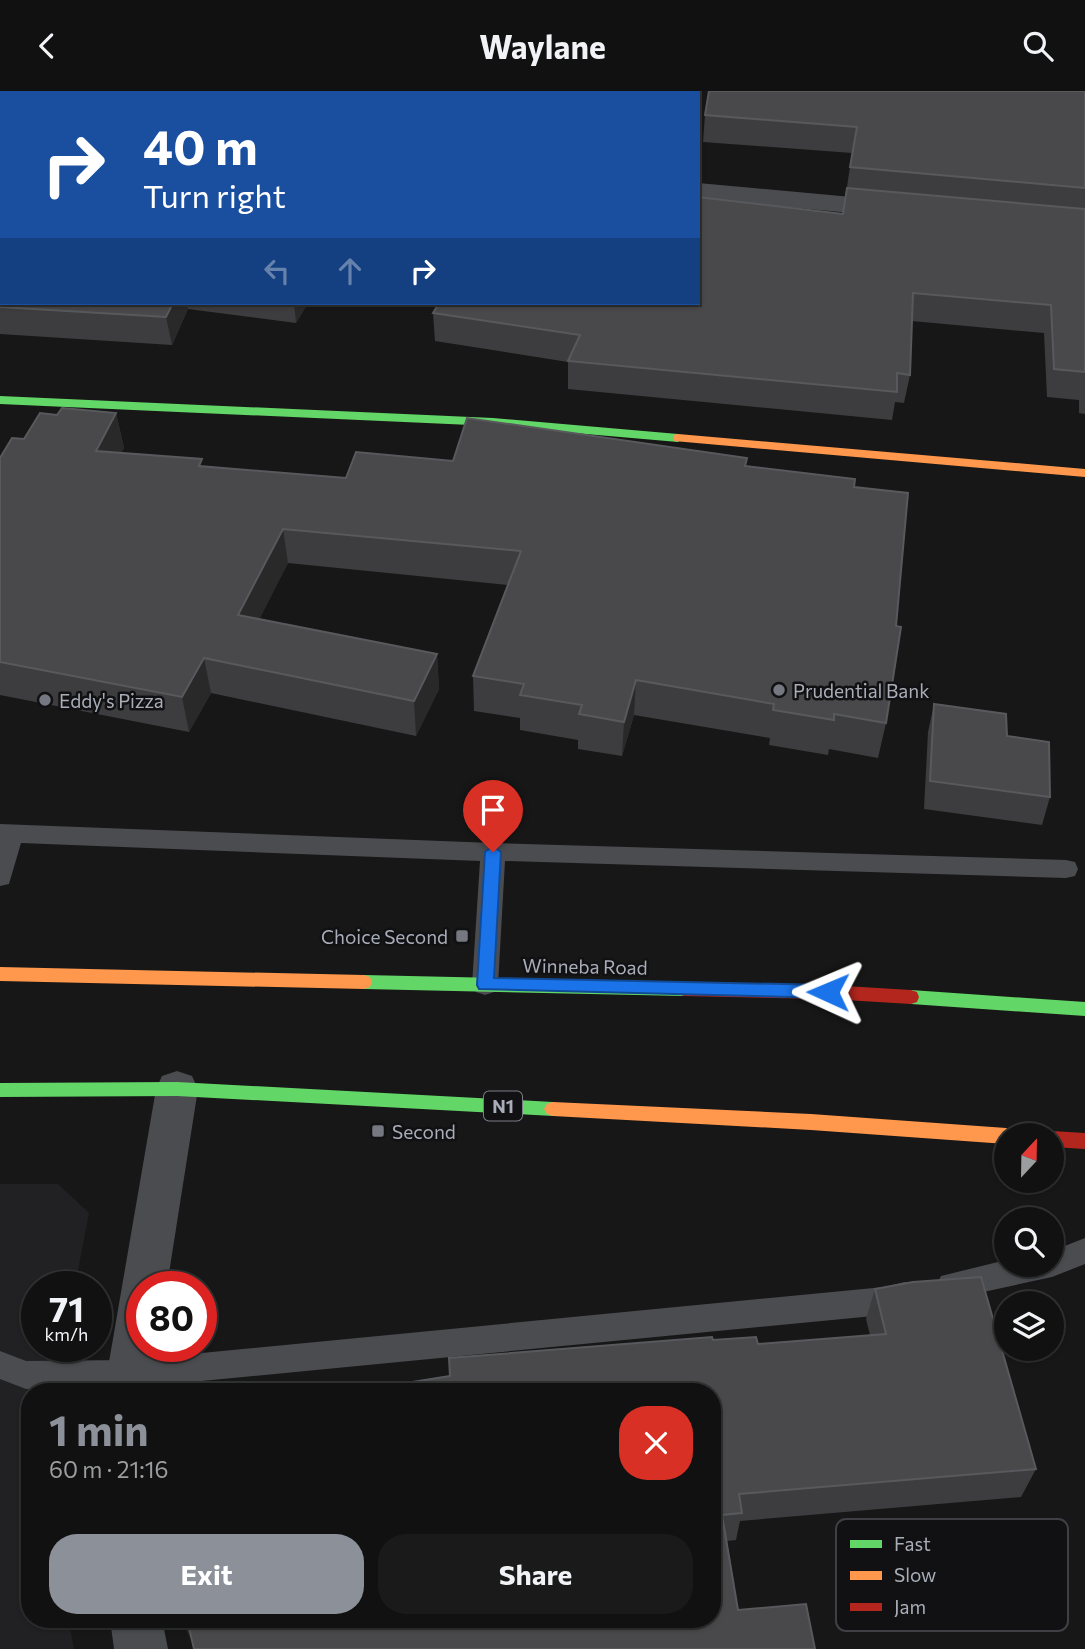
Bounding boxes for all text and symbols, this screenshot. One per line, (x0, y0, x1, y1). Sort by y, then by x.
text: Waylane (479, 26, 606, 66)
icon: back (28, 27, 66, 65)
icon: search (1019, 27, 1057, 65)
text: 40 m (143, 115, 258, 175)
icon: right (28, 119, 119, 210)
text: Turn right (143, 175, 286, 215)
icon: left (258, 252, 296, 290)
icon: ahead (331, 252, 369, 290)
icon: right (404, 252, 442, 290)
place label: Prudential Bank (793, 679, 929, 702)
marker: Prudential Bank (771, 682, 787, 698)
place label: Eddy's Pizza (59, 689, 164, 712)
marker: Eddy's Pizza (37, 692, 53, 708)
pin (463, 780, 523, 852)
icon: arrive (474, 791, 512, 829)
place label: Choice Second (321, 925, 448, 948)
marker: Choice Second (454, 928, 470, 944)
street label: Winneba Road (522, 953, 648, 979)
position arrow (791, 955, 865, 1029)
road number: N1 (484, 1091, 522, 1121)
place label: Second (392, 1120, 456, 1143)
marker: Second (370, 1123, 386, 1139)
north arrow (994, 1123, 1064, 1193)
map controls (994, 1123, 1064, 1361)
button: search (994, 1207, 1064, 1277)
speed limit sign: 80 (126, 1271, 217, 1362)
text: 71 (49, 1286, 84, 1329)
button: layers (994, 1291, 1064, 1361)
text: km/h (45, 1323, 88, 1345)
text: 1 min (49, 1403, 149, 1455)
button: close (619, 1406, 693, 1480)
text: 60 m · 21:16 (49, 1455, 168, 1483)
legend (836, 1519, 1068, 1631)
text: Fast (894, 1532, 931, 1555)
button: Exit (49, 1534, 364, 1614)
button: Share (378, 1534, 693, 1614)
text: Slow (894, 1563, 936, 1586)
text: Jam (894, 1595, 926, 1618)

